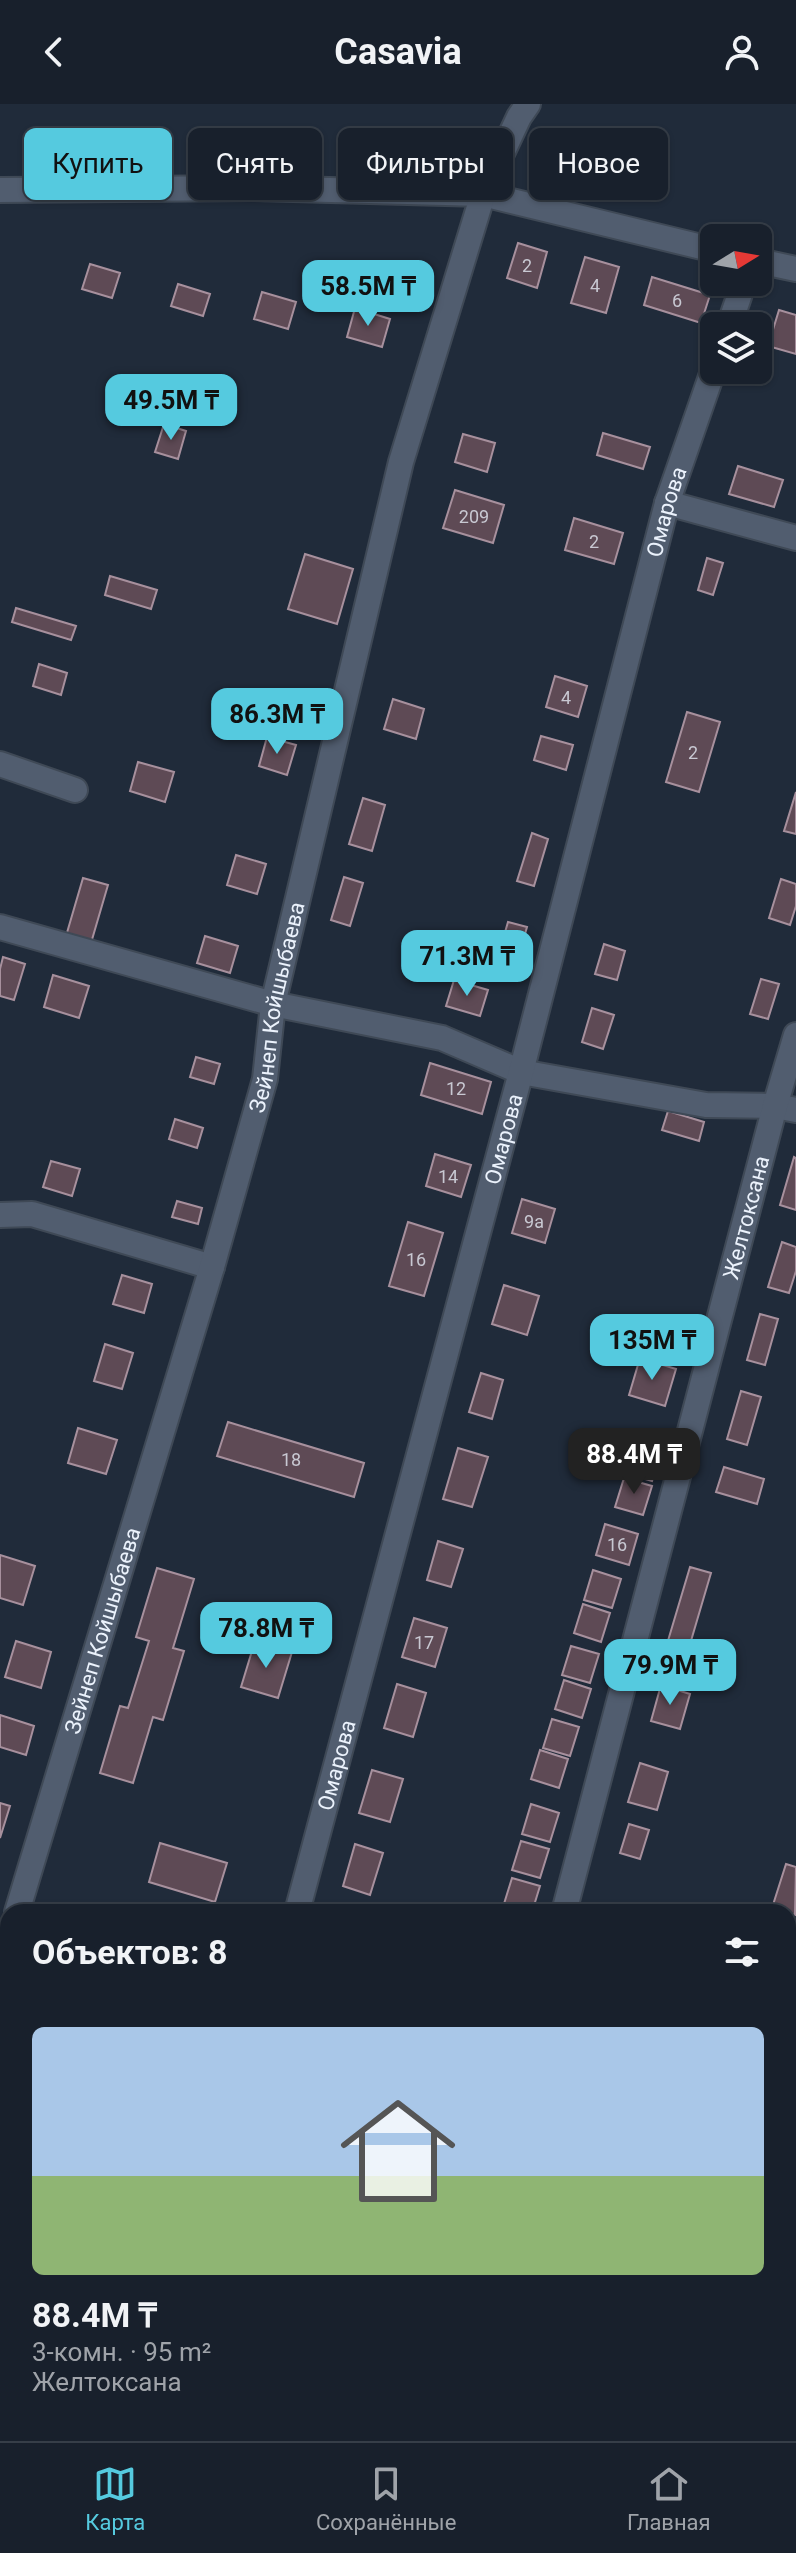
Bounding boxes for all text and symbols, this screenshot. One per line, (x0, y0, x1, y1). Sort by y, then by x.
icon: back (32, 30, 76, 74)
icon: person (720, 30, 764, 74)
text: Casavia (334, 31, 462, 73)
chip: Купить (24, 128, 172, 200)
chip: Снять (188, 128, 322, 200)
chip: Фильтры (338, 128, 513, 200)
chip: Новое (529, 128, 668, 200)
north arrow (700, 224, 772, 296)
map controls (700, 224, 772, 384)
house number: 2 (522, 255, 532, 276)
pin: 58.5M ₸ (294, 260, 442, 328)
text: 58.5M ₸ (320, 271, 416, 301)
house number: 4 (590, 275, 600, 296)
house number: 6 (672, 290, 682, 311)
button: layers (700, 312, 772, 384)
pin: 49.5M ₸ (97, 374, 245, 442)
text: 49.5M ₸ (123, 385, 219, 415)
street label: Омарова (641, 463, 691, 560)
house number: 209 (459, 506, 489, 527)
house number: 2 (589, 531, 599, 552)
house number: 4 (561, 687, 571, 708)
pin: 86.3M ₸ (203, 688, 351, 756)
text: 86.3M ₸ (229, 699, 325, 729)
house number: 2 (688, 742, 698, 763)
street label: Зейнеп Койшыбаева (244, 899, 309, 1115)
pin: 71.3M ₸ (393, 930, 541, 998)
text: 71.3M ₸ (419, 941, 515, 971)
house number: 12 (446, 1078, 466, 1099)
street label: Омарова (479, 1091, 527, 1187)
street label: Желтоксана (718, 1153, 774, 1282)
house number: 14 (438, 1166, 458, 1187)
house number: 9а (524, 1211, 544, 1232)
house number: 16 (406, 1249, 426, 1270)
pin: 135M ₸ (587, 1314, 717, 1382)
text: 135M ₸ (608, 1325, 696, 1355)
pin: 88.4M ₸ (560, 1428, 708, 1496)
text: 88.4M ₸ (586, 1439, 682, 1469)
house number: 18 (281, 1449, 301, 1470)
street label: Зейнеп Койшыбаева (59, 1524, 145, 1737)
house number: 16 (607, 1534, 627, 1555)
pin: 78.8M ₸ (192, 1602, 340, 1670)
text: 78.8M ₸ (218, 1613, 314, 1643)
house number: 17 (414, 1632, 434, 1653)
pin: 79.9M ₸ (596, 1639, 744, 1707)
text: 79.9M ₸ (622, 1650, 718, 1680)
street label: Омарова (312, 1717, 360, 1813)
icon: filters (720, 1930, 764, 1974)
text: Объектов: 8 (32, 1932, 227, 1972)
icon: home (326, 2079, 470, 2223)
text: 88.4M ₸ (32, 2295, 157, 2335)
text: 3-комн. · 95 m² (32, 2337, 211, 2367)
text: Желтоксана (32, 2367, 182, 2397)
tab: Карта (85, 2462, 145, 2535)
tab: Сохранённые (316, 2462, 456, 2535)
tab: Главная (627, 2462, 711, 2535)

